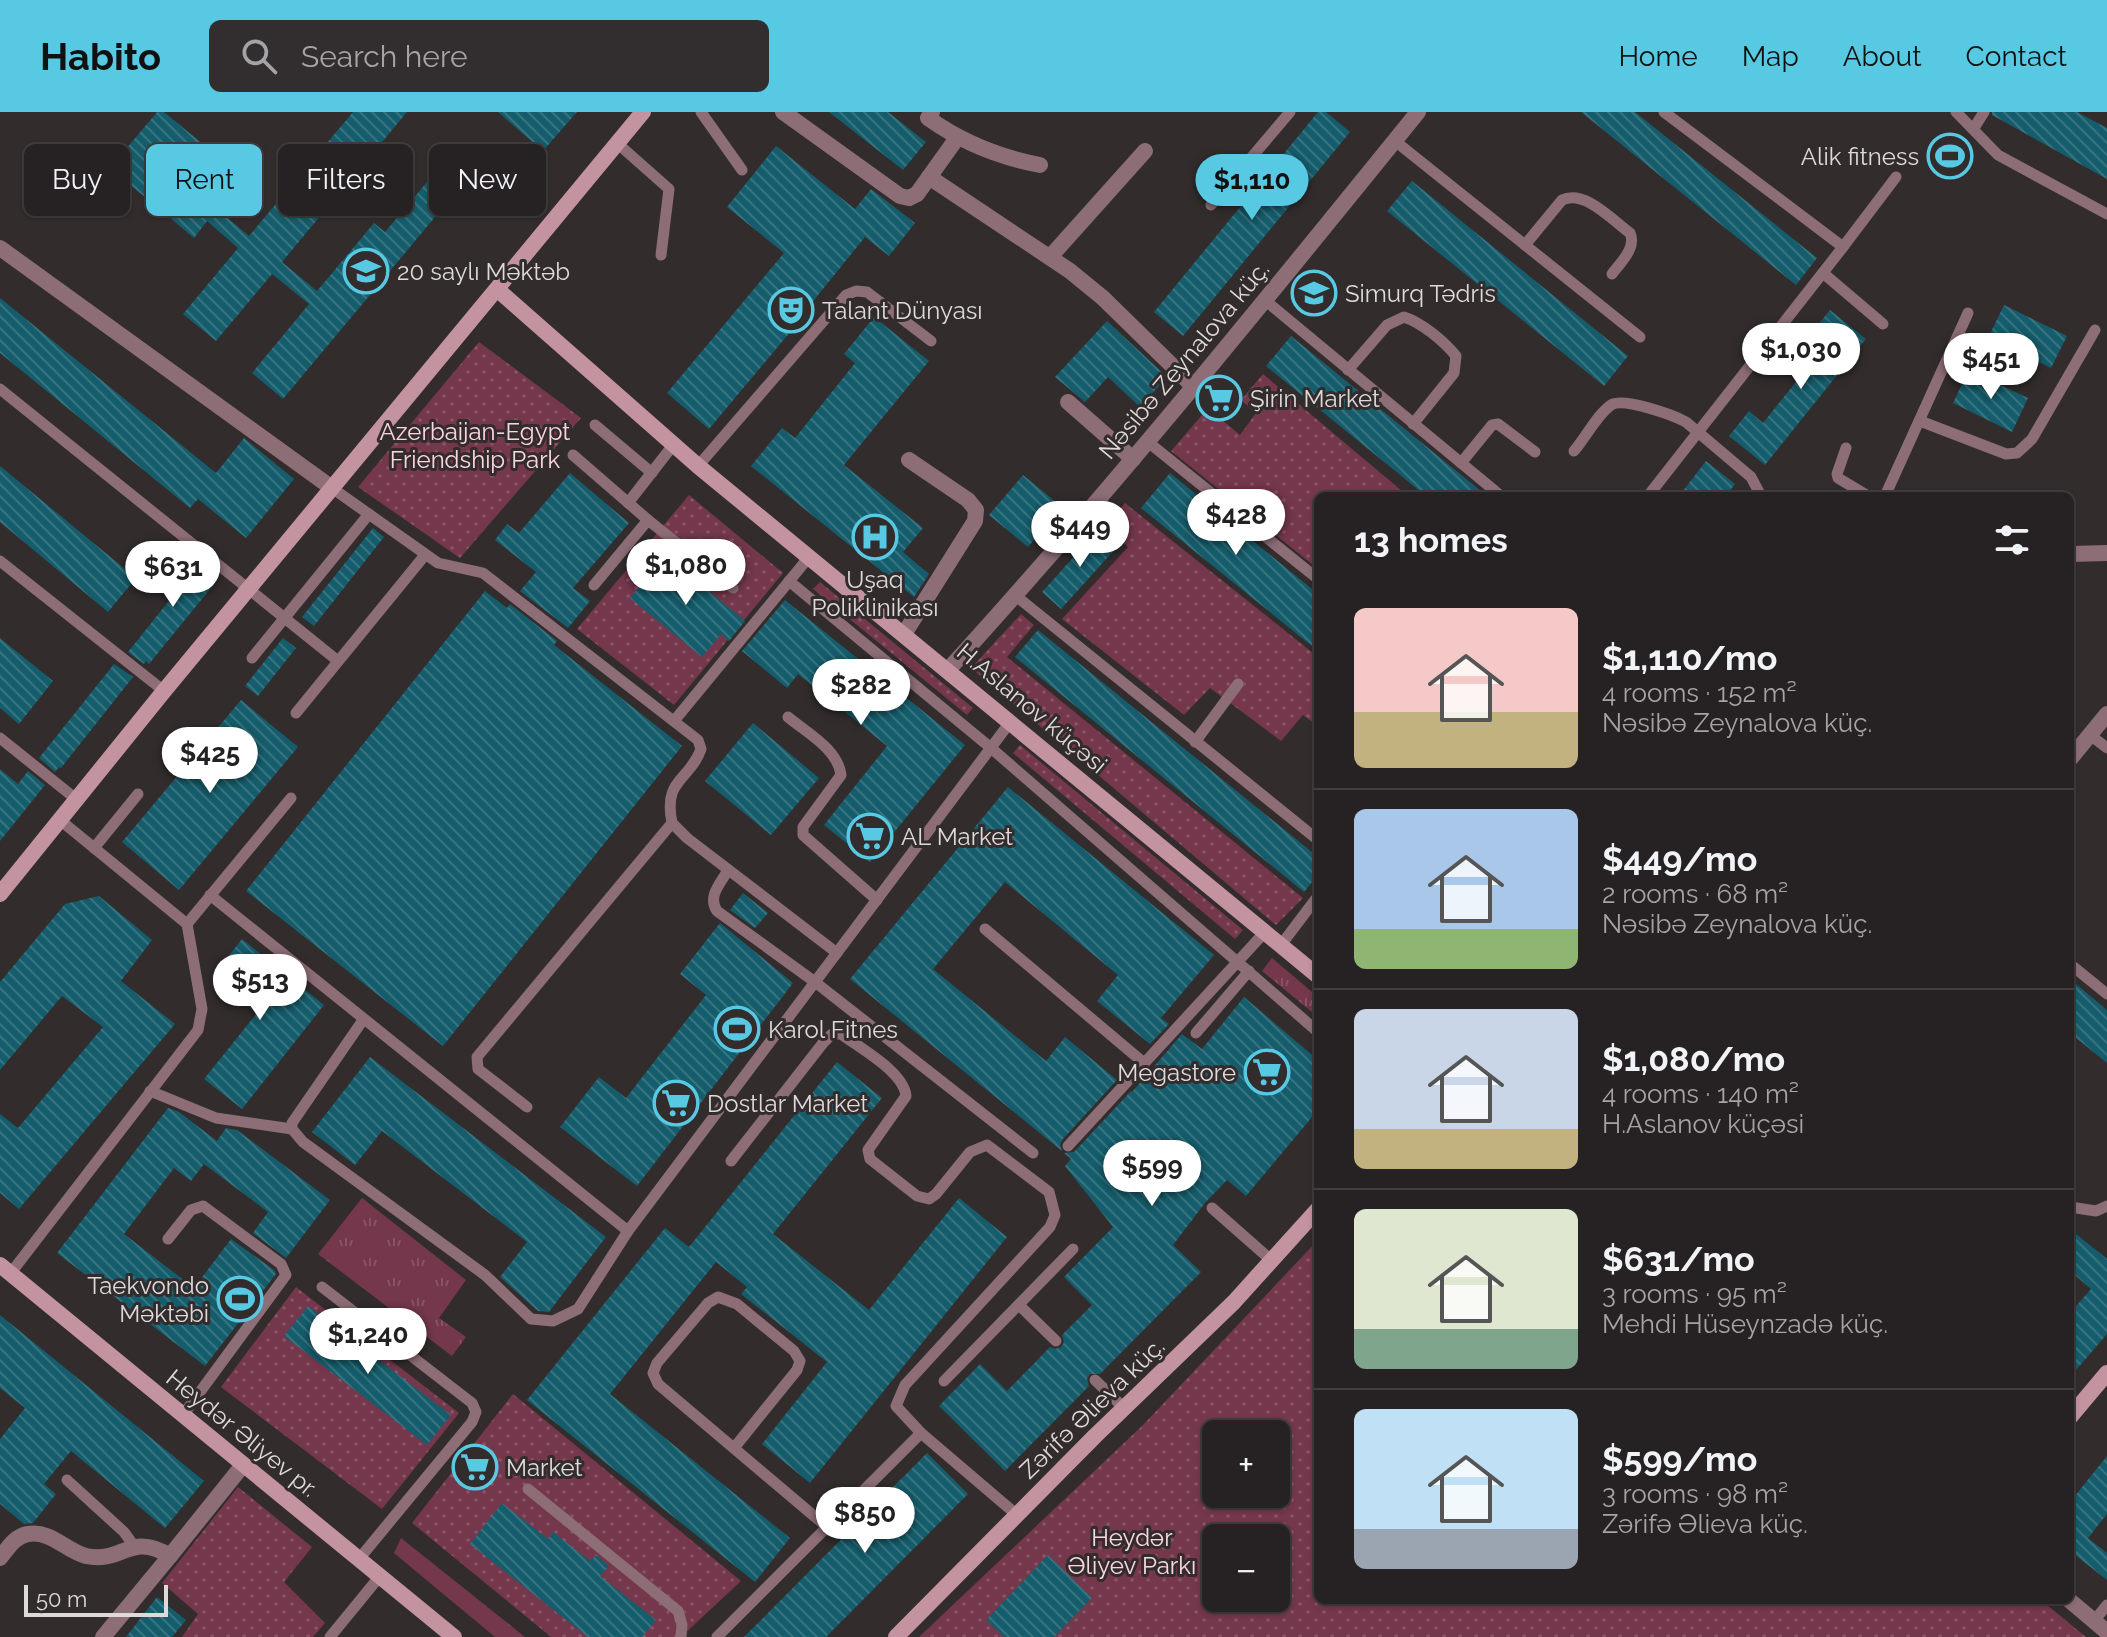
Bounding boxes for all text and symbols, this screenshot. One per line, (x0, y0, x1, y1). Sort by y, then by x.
search box (209, 20, 769, 92)
text: Habito (40, 34, 161, 79)
icon: search (237, 34, 281, 78)
text: Search here (301, 39, 468, 74)
text: Home (1618, 40, 1698, 73)
text: Map (1742, 40, 1799, 73)
text: About (1843, 40, 1922, 73)
text: Contact (1966, 40, 2067, 73)
sports icon: Alik fitness (1926, 132, 1974, 180)
place label: Alik fitness (1801, 142, 1919, 171)
chip: Buy (24, 144, 130, 216)
chip: Rent (146, 144, 262, 216)
chip: Filters (278, 144, 413, 216)
chip: New (429, 144, 546, 216)
pin: $1,110 (1187, 154, 1317, 222)
text: $1,110 (1213, 165, 1291, 195)
school or university icon: 20 saylı Məktəb (342, 247, 390, 295)
street label: Nəsibə Zeynalova küç. (1093, 255, 1275, 465)
place label: 20 saylı Məktəb (397, 257, 570, 286)
school or university icon: Simurq Tədris (1290, 269, 1338, 317)
place label: Simurq Tədris (1345, 279, 1496, 308)
theatre icon: Talant Dünyası (767, 286, 815, 334)
place label: Talant Dünyası (822, 296, 983, 325)
pin: $1,030 (1736, 323, 1866, 391)
pin: $451 (1944, 333, 2038, 401)
text: $1,030 (1760, 334, 1842, 364)
text: $451 (1962, 344, 2020, 374)
supermarket icon: Şirin Market (1195, 374, 1243, 422)
place label: Şirin Market (1250, 384, 1380, 413)
park label: Azerbaijan-Egypt Friendship Park (380, 417, 570, 474)
pin: $428 (1189, 489, 1283, 557)
text: $428 (1205, 500, 1267, 530)
pin: $449 (1033, 501, 1127, 569)
text: $449 (1049, 512, 1111, 542)
hospital icon: Uşaq Poliklinikası (851, 513, 899, 561)
icon: filters (1990, 518, 2034, 562)
text: 13 homes (1354, 520, 1508, 560)
pin: $1,080 (621, 539, 751, 607)
pin: $631 (126, 541, 220, 609)
text: $1,080 (645, 550, 728, 580)
text: $631 (143, 552, 203, 582)
place label: Uşaq Poliklinikası (811, 565, 939, 622)
street label: H.Aslanov küçəsi (951, 637, 1113, 779)
text: $1,110/mo (1602, 638, 1777, 678)
icon: home (1418, 640, 1514, 736)
pin: $282 (814, 659, 908, 727)
text: $282 (830, 670, 892, 700)
text: 4 rooms · 152 m² (1602, 678, 1797, 708)
text: Nəsibə Zeynalova küç. (1602, 708, 1872, 738)
pin: $425 (163, 727, 257, 795)
text: $425 (180, 738, 240, 768)
supermarket icon: AL Market (846, 812, 894, 860)
place label: AL Market (901, 822, 1013, 851)
text: $449/mo (1602, 839, 1757, 879)
icon: home (1418, 841, 1514, 937)
text: 2 rooms · 68 m² (1602, 879, 1788, 909)
text: Nəsibə Zeynalova küç. (1602, 909, 1872, 939)
pin: $513 (213, 954, 307, 1022)
text: $513 (231, 965, 289, 995)
sports icon: Karol Fitnes (713, 1005, 761, 1053)
place label: Karol Fitnes (768, 1015, 898, 1044)
text: $1,080/mo (1602, 1039, 1785, 1079)
icon: home (1418, 1041, 1514, 1137)
supermarket icon: Megastore (1243, 1048, 1291, 1096)
place label: Megastore (1117, 1058, 1236, 1087)
supermarket icon: Dostlar Market (652, 1079, 700, 1127)
text: 4 rooms · 140 m² (1602, 1079, 1799, 1109)
place label: Dostlar Market (707, 1089, 868, 1118)
text: H.Aslanov küçəsi (1602, 1109, 1804, 1139)
pin: $599 (1105, 1140, 1199, 1208)
text: $599 (1121, 1151, 1183, 1181)
text: $631/mo (1602, 1239, 1755, 1279)
icon: home (1418, 1241, 1514, 1337)
place label: Taekvondo Məktəbi (87, 1271, 209, 1328)
sports icon: Taekvondo Məktəbi (216, 1275, 264, 1323)
text: 3 rooms · 95 m² (1602, 1279, 1787, 1309)
pin: $1,240 (303, 1308, 433, 1376)
text: Mehdi Hüseynzadə küç. (1602, 1309, 1888, 1339)
text: $1,240 (328, 1319, 408, 1349)
street label: Zərifə Əlieva küç. (1014, 1332, 1170, 1484)
street label: Heydər Əliyev pr. (160, 1363, 324, 1503)
map controls (1202, 1420, 1290, 1612)
button: + (1202, 1420, 1290, 1508)
text: $599/mo (1602, 1439, 1757, 1479)
icon: home (1418, 1441, 1514, 1537)
supermarket icon: Market (451, 1443, 499, 1491)
place label: Market (506, 1453, 583, 1482)
text: 3 rooms · 98 m² (1602, 1479, 1788, 1509)
pin: $850 (818, 1487, 912, 1555)
text: $850 (834, 1498, 896, 1528)
text: Zərifə Əlieva küç. (1602, 1509, 1808, 1539)
park label: Heydər Əliyev Parkı (1068, 1523, 1196, 1580)
button: − (1202, 1524, 1290, 1612)
scale bar (24, 1581, 168, 1617)
text: 50 m (36, 1586, 87, 1612)

